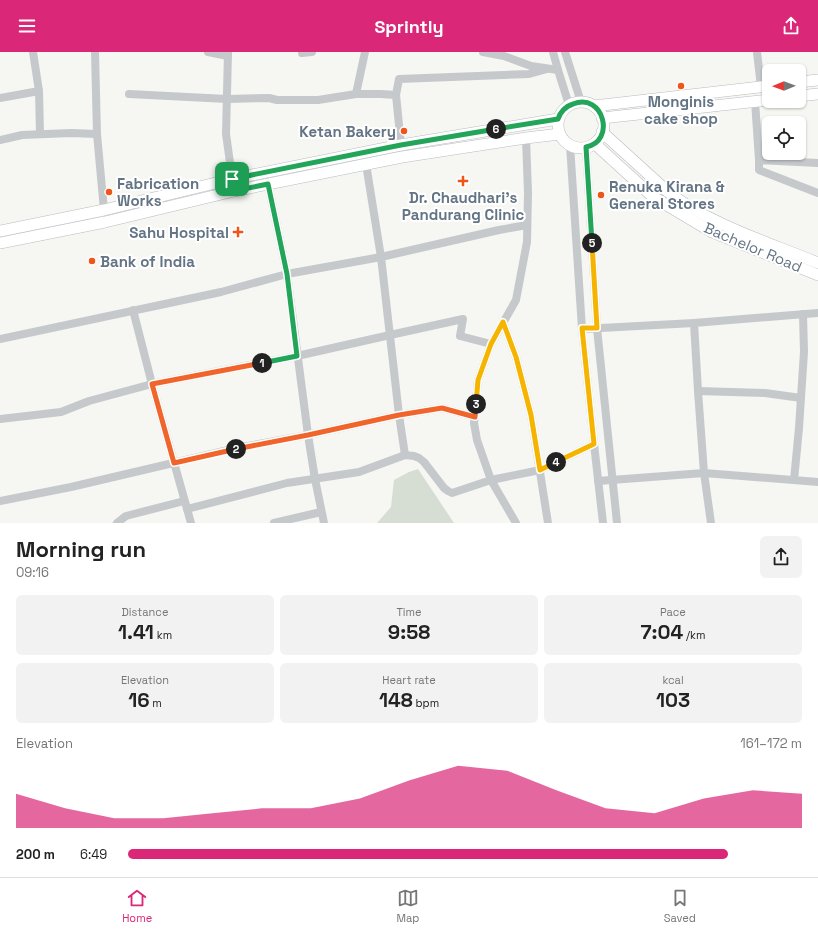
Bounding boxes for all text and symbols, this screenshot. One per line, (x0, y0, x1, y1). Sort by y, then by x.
icon: menu (16, 15, 38, 37)
text: Sprintly (374, 15, 444, 38)
icon: share (780, 15, 802, 37)
north arrow (762, 64, 806, 108)
map controls (762, 64, 806, 160)
marker: Monginis cake shop (676, 81, 686, 91)
place label: Monginis cake shop (644, 92, 718, 128)
button: locate (762, 116, 806, 160)
pin: 6 (486, 119, 506, 139)
place label: Ketan Bakery (299, 122, 396, 141)
text: 6 (493, 122, 499, 136)
marker: Ketan Bakery (399, 126, 409, 136)
pin (215, 162, 249, 196)
icon: arrive (221, 168, 243, 190)
place label: Fabrication Works (117, 174, 199, 210)
marker: Dr. Chaudhari's Pandurang Clinic (457, 175, 469, 187)
place label: Renuka Kirana & General Stores (609, 177, 725, 213)
marker: Fabrication Works (104, 187, 114, 197)
place label: Dr. Chaudhari's Pandurang Clinic (402, 188, 524, 224)
marker: Renuka Kirana & General Stores (596, 190, 606, 200)
street label: Bachelor Road (701, 218, 805, 276)
place label: Sahu Hospital (129, 223, 229, 242)
marker: Sahu Hospital (232, 226, 244, 238)
pin: 5 (582, 233, 602, 253)
text: 5 (589, 236, 595, 250)
place label: Bank of India (100, 252, 195, 271)
marker: Bank of India (87, 256, 97, 266)
pin: 1 (252, 353, 272, 373)
text: 1 (260, 356, 264, 370)
pin: 3 (466, 394, 486, 414)
text: 3 (473, 397, 479, 411)
pin: 2 (226, 439, 246, 459)
text: 2 (233, 442, 239, 456)
pin: 4 (546, 452, 566, 472)
text: 4 (553, 455, 560, 469)
text: Morning run (16, 535, 146, 563)
button: share (760, 536, 802, 578)
text: 09:16 (16, 564, 49, 581)
text: Distance (122, 605, 168, 619)
text: Time (396, 605, 422, 619)
text: Pace (660, 605, 686, 619)
text: 1.41 (118, 619, 154, 645)
text: 9:58 (388, 619, 430, 645)
text: 7:04 (640, 619, 683, 645)
text: km (154, 628, 172, 642)
text: /km (683, 628, 706, 642)
text: Elevation (121, 673, 169, 687)
text: Heart rate (382, 673, 436, 687)
text: kcal (662, 673, 684, 687)
text: 16 (128, 687, 150, 713)
text: 148 (379, 687, 413, 713)
text: 103 (656, 687, 690, 713)
text: m (150, 696, 162, 710)
text: bpm (413, 696, 439, 710)
text: Elevation (16, 735, 73, 752)
text: 161–172 m (740, 735, 802, 752)
text: 200 m (16, 846, 55, 863)
text: 6:49 (80, 846, 107, 863)
tab: Home (122, 887, 152, 925)
tab: Map (396, 887, 419, 925)
tab: Saved (664, 887, 696, 925)

